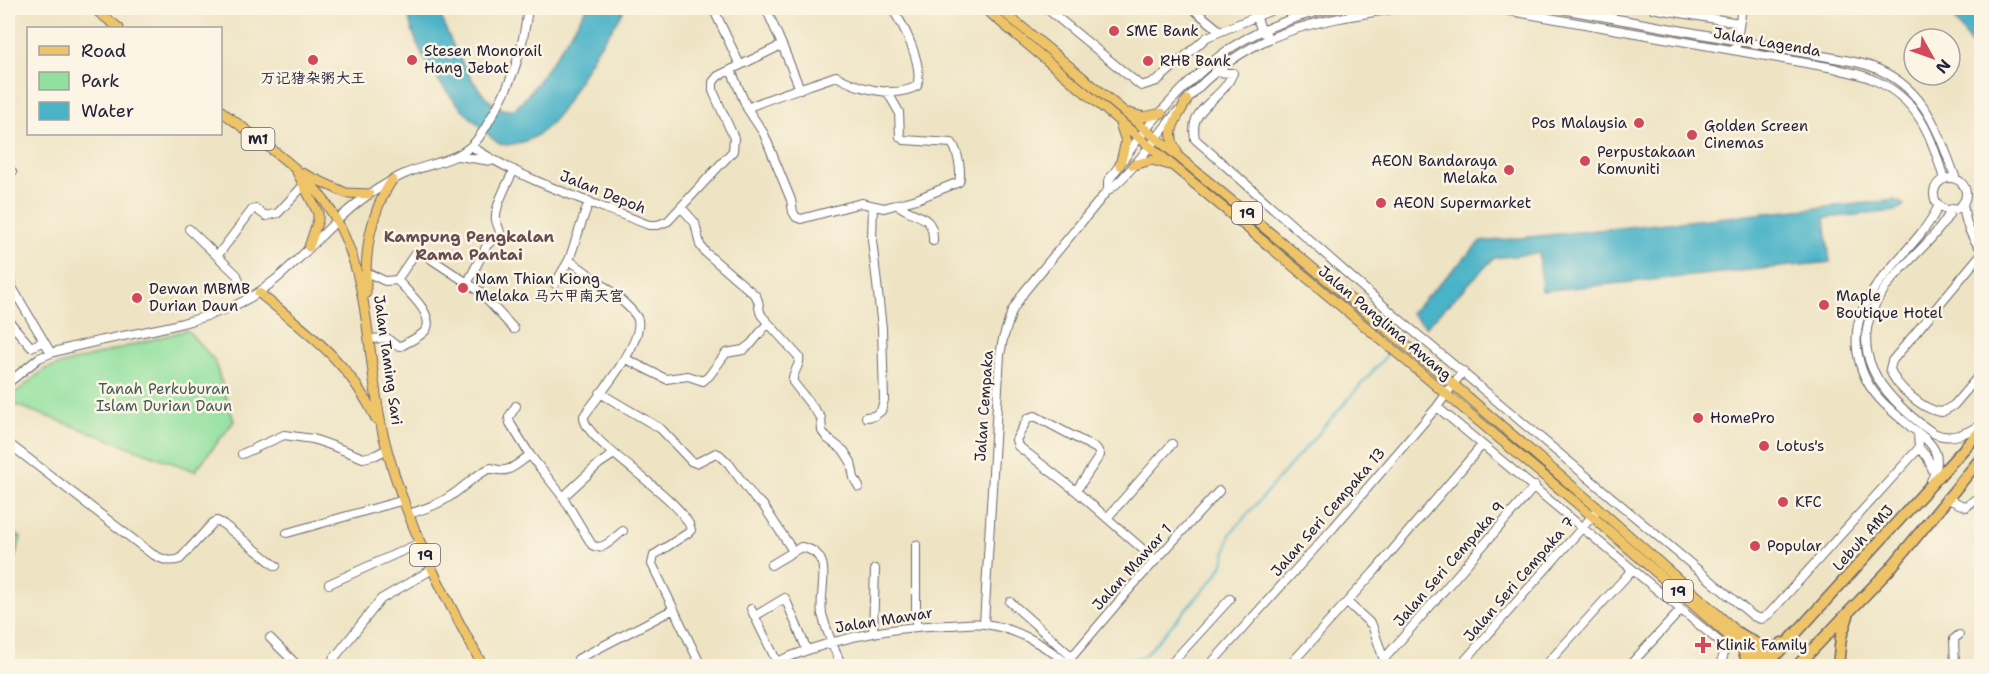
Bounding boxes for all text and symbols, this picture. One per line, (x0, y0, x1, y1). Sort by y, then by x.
place label: SME Bank (1126, 21, 1199, 41)
street label: Jalan Lagenda (1712, 23, 1823, 61)
marker: SME Bank (1107, 24, 1121, 38)
legend (27, 27, 222, 135)
north arrow (1902, 27, 1962, 87)
text: Road (81, 39, 126, 63)
place label: Stesen Monorail Hang Jebat (424, 41, 542, 78)
place label: RHB Bank (1160, 51, 1231, 71)
marker: 万记猪杂粥大王 (306, 53, 320, 67)
marker: Stesen Monorail Hang Jebat (405, 53, 419, 67)
marker: RHB Bank (1141, 54, 1155, 68)
text: N (1931, 55, 1955, 78)
place label: 万记猪杂粥大王 (260, 68, 366, 88)
text: Park (81, 69, 120, 93)
text: Water (81, 99, 134, 123)
place label: Pos Malaysia (1531, 113, 1628, 133)
marker: Pos Malaysia (1632, 116, 1646, 130)
place label: Golden Screen Cinemas (1704, 116, 1808, 153)
road number: M1 (242, 128, 274, 150)
marker: Golden Screen Cinemas (1685, 128, 1699, 142)
place label: Perpustakaan Komuniti (1597, 142, 1696, 179)
place label: AEON Bandaraya Melaka (1371, 151, 1498, 188)
marker: Perpustakaan Komuniti (1578, 154, 1592, 168)
marker: AEON Bandaraya Melaka (1502, 163, 1516, 177)
street label: Jalan Depoh (557, 166, 649, 218)
place label: AEON Supermarket (1393, 193, 1531, 213)
marker: AEON Supermarket (1374, 196, 1388, 210)
road number: 19 (1232, 202, 1262, 224)
district label: Kampung Pengkalan Rama Pantai (384, 226, 555, 265)
street label: Jalan Panglima Awang (1314, 261, 1456, 385)
place label: Nam Thian Kiong Melaka 马六甲南天宮 (475, 269, 624, 306)
place label: Dewan MBMB Durian Daun (149, 279, 250, 316)
marker: Nam Thian Kiong Melaka 马六甲南天宮 (456, 281, 470, 295)
place label: Maple Boutique Hotel (1836, 286, 1943, 323)
marker: Dewan MBMB Durian Daun (130, 291, 144, 305)
street label: Jalan Taming Sari (369, 294, 407, 426)
marker: Maple Boutique Hotel (1817, 298, 1831, 312)
street label: Jalan Cempaka (970, 349, 998, 462)
park label: Tanah Perkuburan Islam Durian Daun (96, 379, 232, 416)
place label: HomePro (1710, 408, 1775, 428)
marker: HomePro (1691, 411, 1705, 425)
place label: Lotus's (1776, 436, 1825, 456)
marker: Lotus's (1757, 439, 1771, 453)
street label: Jalan Seri Cempaka 13 (1266, 443, 1390, 581)
place label: KFC (1795, 492, 1822, 512)
marker: KFC (1776, 495, 1790, 509)
street label: Jalan Seri Cempaka 9 (1389, 497, 1509, 631)
street label: Lebuh AMJ (1828, 501, 1898, 575)
street label: Jalan Seri Cempaka 7 (1459, 512, 1579, 646)
street label: Jalan Mawar 1 (1088, 519, 1176, 615)
place label: Popular (1767, 536, 1822, 556)
marker: Popular (1748, 539, 1762, 553)
road number: 19 (410, 544, 440, 566)
road number: 19 (1663, 580, 1693, 602)
street label: Jalan Mawar (834, 602, 934, 638)
place label: Klinik Family (1716, 635, 1807, 655)
marker: Klinik Family (1694, 636, 1712, 654)

